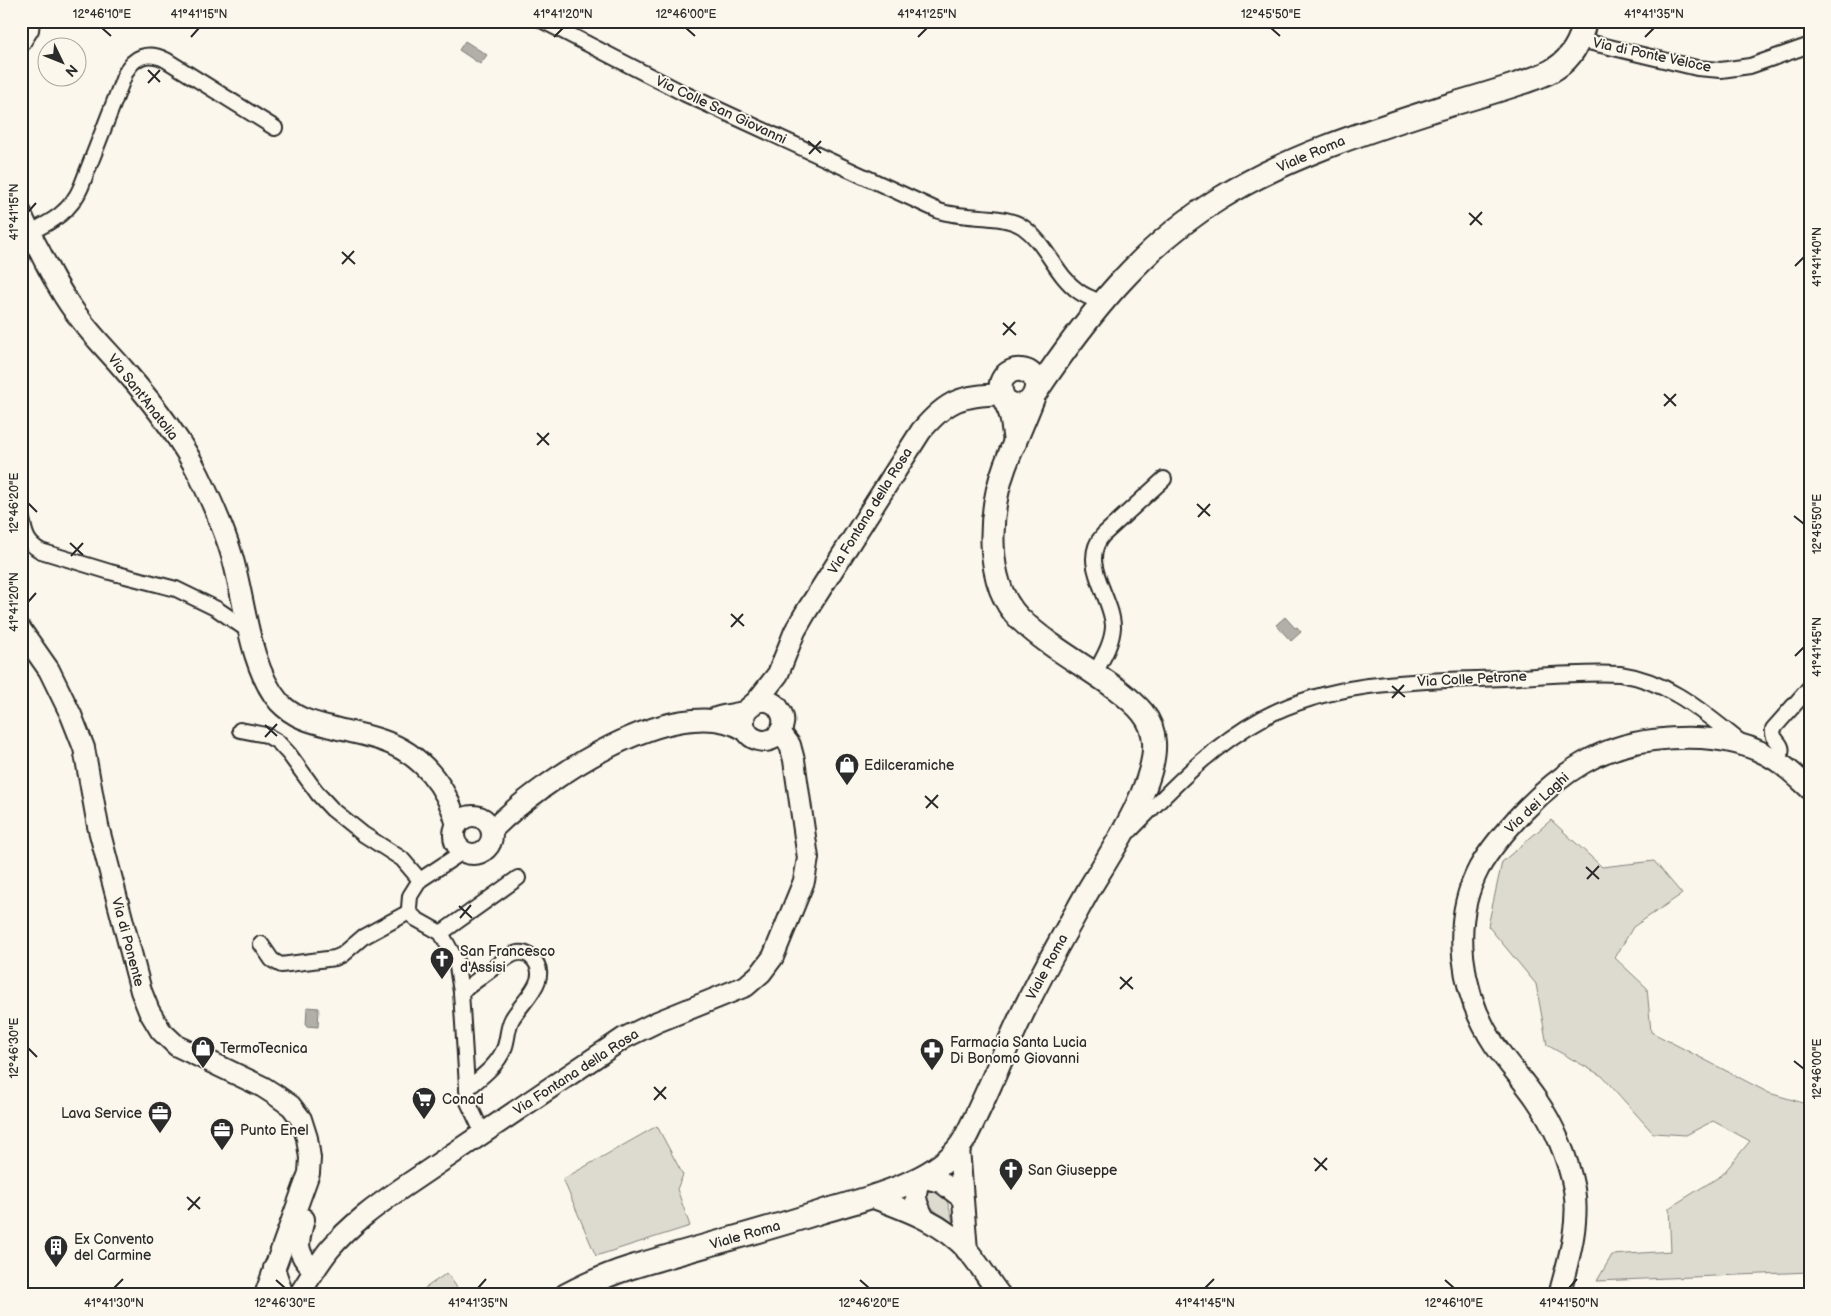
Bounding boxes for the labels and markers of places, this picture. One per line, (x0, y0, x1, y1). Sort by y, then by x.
shop icon: Edilceramiche (834, 752, 860, 786)
place label: Edilceramiche (864, 757, 954, 774)
place label: San Francesco d'Assisi (460, 943, 555, 976)
church icon: San Francesco d'Assisi (429, 946, 455, 980)
place label: Farmacia Santa Lucia Di Bonomo Giovanni (950, 1034, 1087, 1067)
shop icon: TermoTecnica (190, 1035, 216, 1069)
pharmacy icon: Farmacia Santa Lucia Di Bonomo Giovanni (919, 1037, 945, 1071)
place label: TermoTecnica (220, 1040, 308, 1057)
supermarket icon: Conad (411, 1086, 437, 1120)
place label: Conad (442, 1091, 484, 1108)
office icon: Lava Service (147, 1100, 173, 1134)
place label: Lava Service (61, 1105, 142, 1122)
office icon: Punto Enel (209, 1117, 235, 1151)
place label: Punto Enel (240, 1122, 309, 1139)
church icon: San Giuseppe (998, 1157, 1024, 1191)
place label: San Giuseppe (1028, 1162, 1117, 1179)
place label: Ex Convento del Carmine (74, 1231, 154, 1264)
building icon: Ex Convento del Carmine (43, 1234, 69, 1268)

